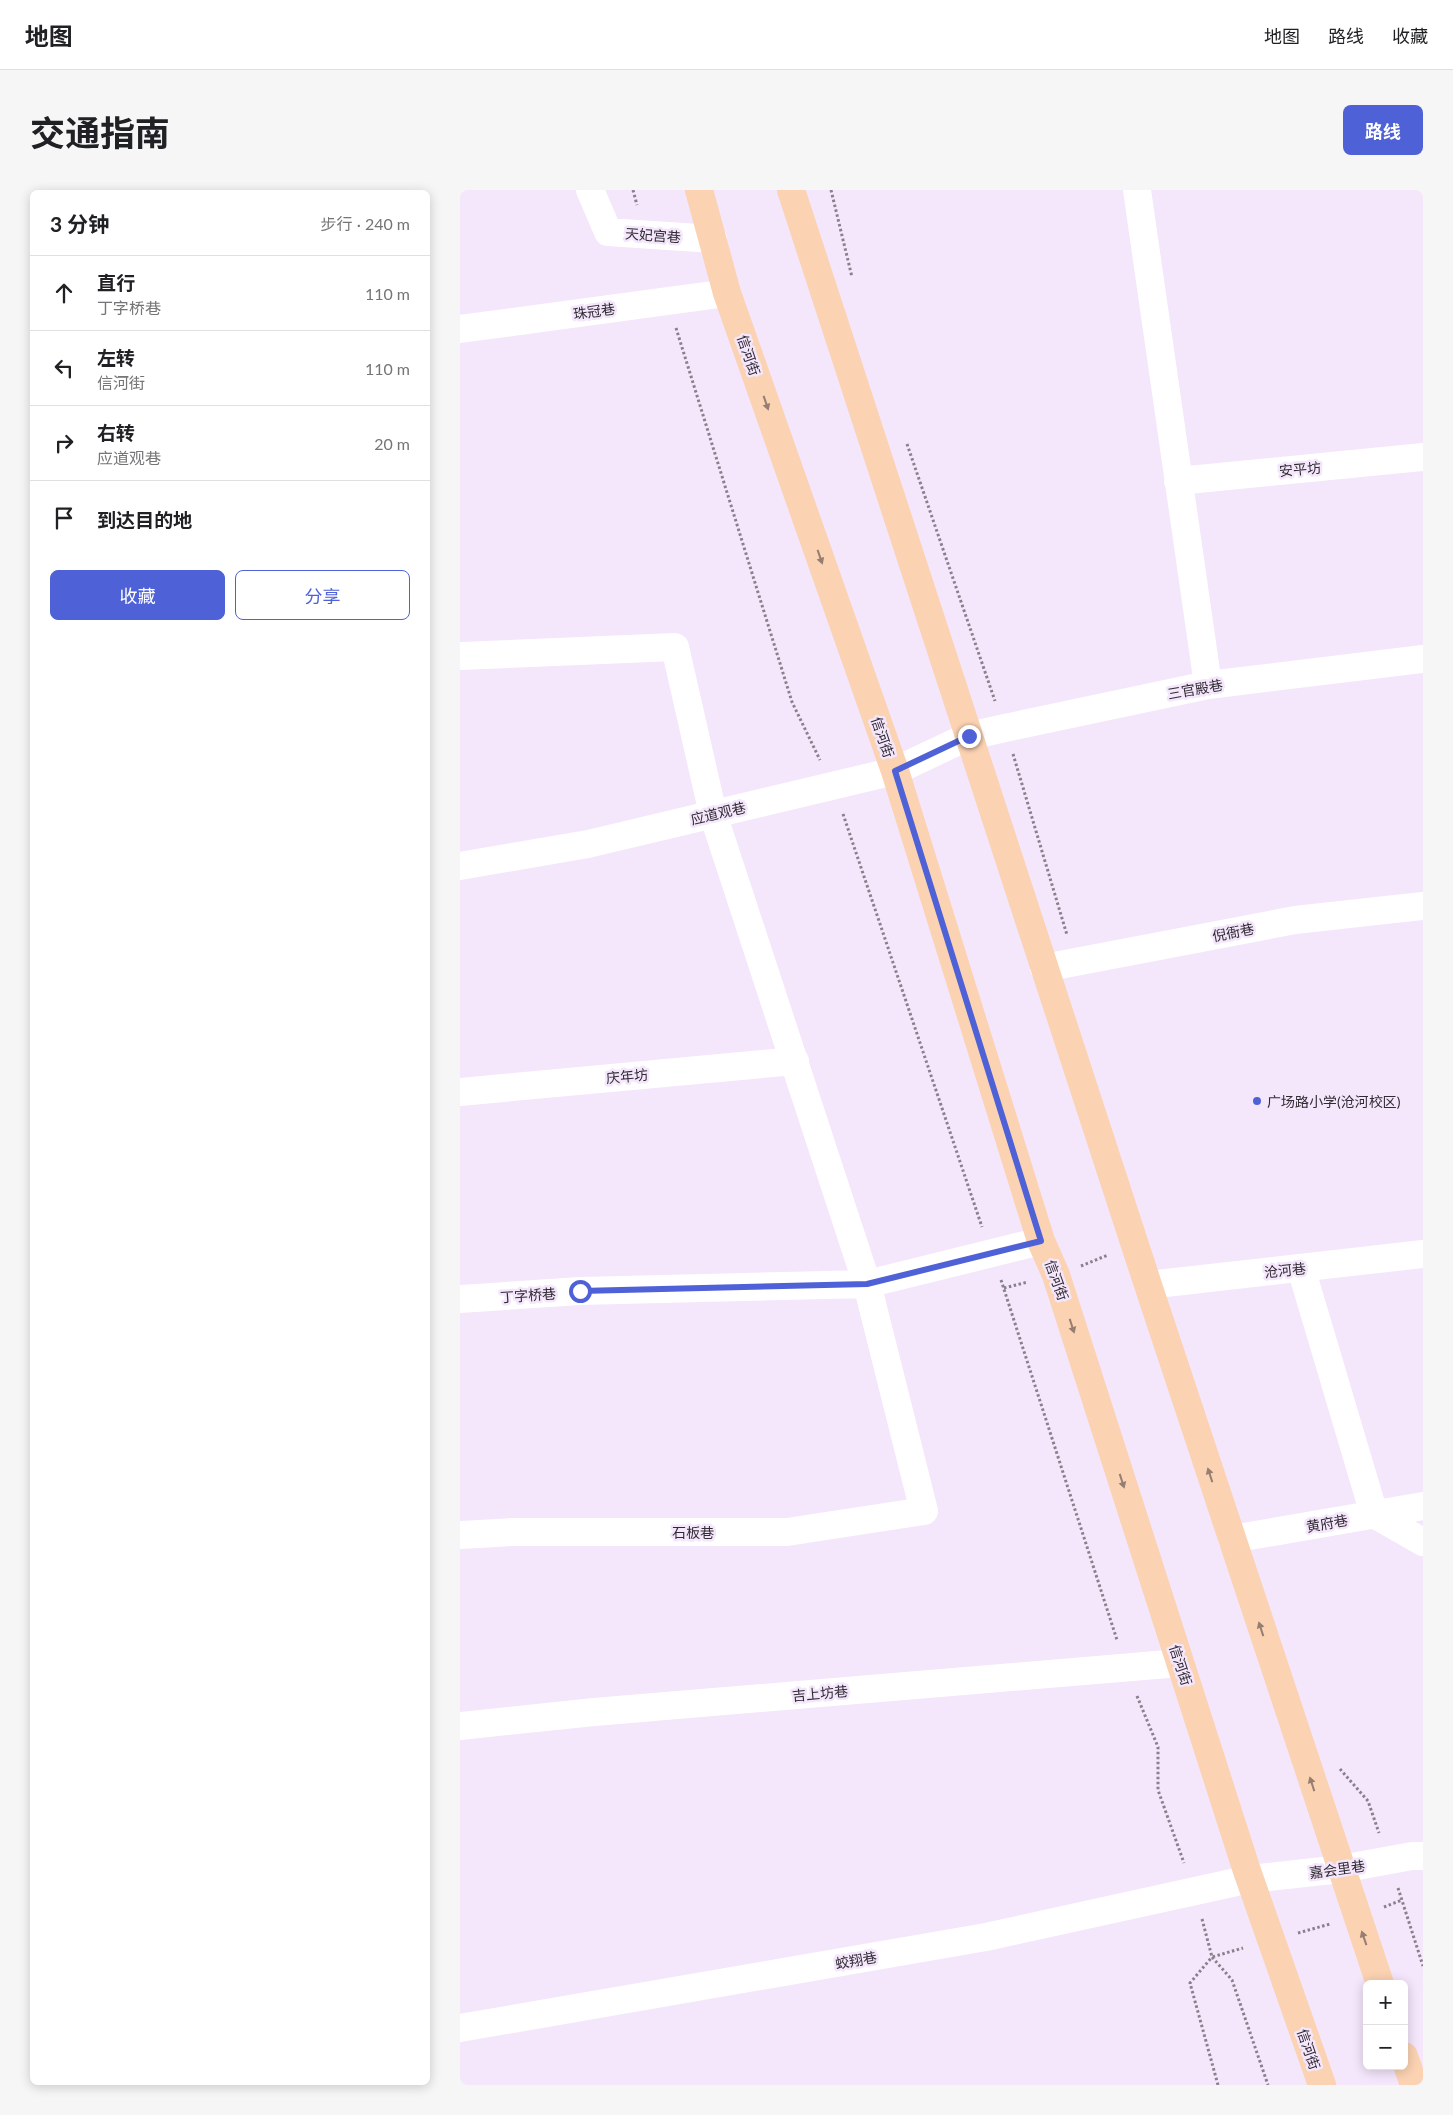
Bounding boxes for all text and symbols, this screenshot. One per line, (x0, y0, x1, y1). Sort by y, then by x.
text: 地图 (25, 21, 73, 50)
text: 地图 (1264, 25, 1300, 47)
text: 路线 (1328, 25, 1364, 47)
text: 收藏 (1392, 25, 1428, 47)
button: 路线 (1343, 105, 1423, 155)
text: 交通指南 (30, 111, 170, 153)
text: 3 分钟 (50, 211, 109, 236)
text: 步行 · 240 m (321, 214, 410, 233)
street label: 天妃宫巷 (624, 225, 682, 245)
text: 直行 (97, 271, 135, 294)
icon: ahead (50, 279, 78, 307)
text: 110 m (365, 284, 410, 303)
text: 丁字桥巷 (97, 298, 161, 317)
street label: 珠冠巷 (572, 300, 616, 322)
street label: 信河街 (734, 332, 764, 378)
text: 左转 (97, 346, 135, 369)
icon: left (50, 354, 78, 382)
text: 110 m (365, 359, 410, 378)
text: 信河街 (97, 373, 145, 392)
one-way arrow (762, 396, 770, 411)
text: 右转 (97, 421, 135, 444)
icon: right (50, 429, 78, 457)
text: 20 m (374, 434, 410, 453)
text: 应道观巷 (97, 448, 161, 467)
street label: 安平坊 (1278, 459, 1322, 479)
icon: arrive (50, 504, 78, 532)
text: 到达目的地 (97, 508, 192, 531)
one-way arrow (817, 549, 824, 564)
button: 收藏 (50, 570, 225, 620)
button: 分享 (235, 570, 410, 620)
street label: 三官殿巷 (1166, 676, 1224, 702)
street label: 信河街 (868, 714, 898, 760)
route end (958, 725, 981, 748)
street label: 应道观巷 (689, 798, 747, 828)
street label: 倪衙巷 (1211, 920, 1255, 944)
street label: 庆年坊 (605, 1066, 649, 1086)
place label: 广场路小学(沧河校区) (1267, 1093, 1401, 1110)
marker: 广场路小学(沧河校区) (1251, 1095, 1263, 1107)
street label: 信河街 (1042, 1257, 1072, 1303)
street label: 沧河巷 (1263, 1259, 1307, 1281)
route start (569, 1280, 592, 1303)
street label: 丁字桥巷 (499, 1285, 557, 1305)
one-way arrow (1069, 1319, 1077, 1334)
one-way arrow (1206, 1467, 1214, 1482)
one-way arrow (1119, 1473, 1126, 1488)
street label: 黄府巷 (1305, 1511, 1349, 1535)
street label: 石板巷 (672, 1524, 714, 1541)
one-way arrow (1257, 1622, 1265, 1637)
street label: 信河街 (1166, 1642, 1196, 1688)
street label: 吉上坊巷 (791, 1682, 849, 1704)
one-way arrow (1308, 1776, 1315, 1791)
street label: 嘉会里巷 (1308, 1857, 1366, 1881)
one-way arrow (1360, 1930, 1367, 1945)
street label: 蛟翔巷 (834, 1948, 878, 1972)
map controls (1363, 1980, 1408, 2070)
button: + (1363, 1980, 1408, 2025)
button: − (1363, 2025, 1408, 2070)
street label: 信河街 (1294, 2026, 1324, 2072)

